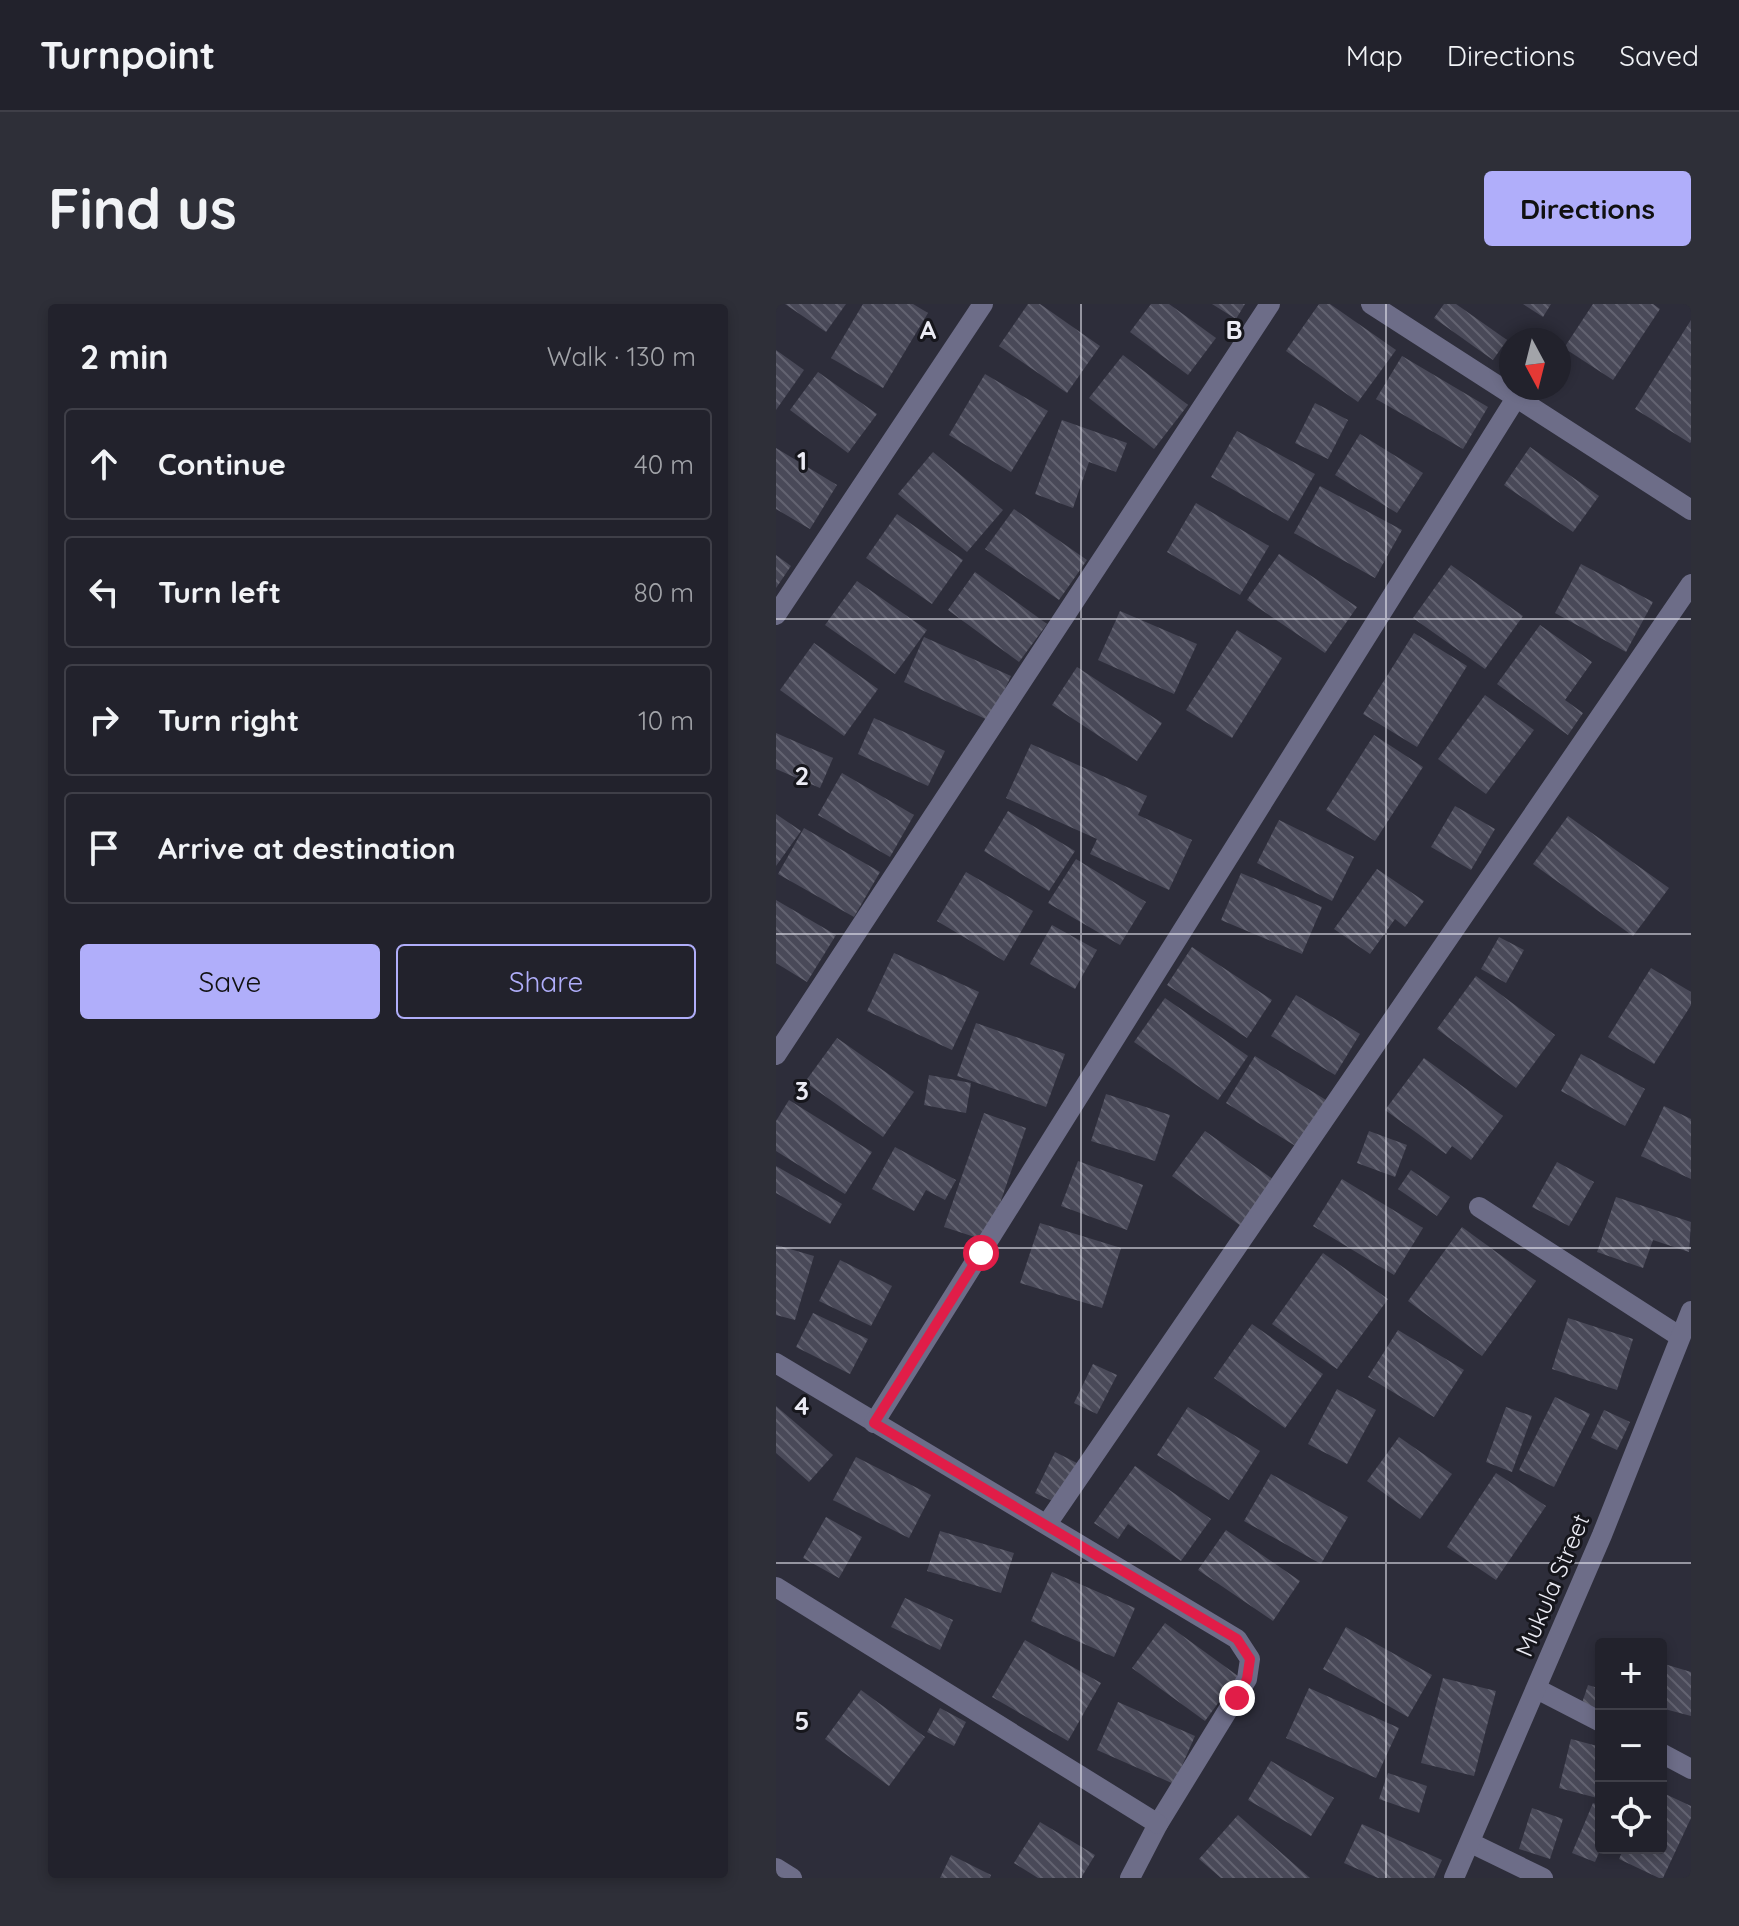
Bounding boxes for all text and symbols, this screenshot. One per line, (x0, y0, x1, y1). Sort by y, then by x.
text: Turnpoint (40, 31, 215, 79)
text: Map (1346, 38, 1403, 73)
text: Directions (1447, 38, 1575, 73)
text: Saved (1619, 38, 1699, 73)
button: Directions (1484, 171, 1691, 246)
text: Find us (48, 173, 237, 243)
text: A (920, 313, 937, 346)
text: B (1225, 313, 1243, 346)
north arrow (1499, 328, 1571, 400)
text: 2 min (80, 335, 169, 378)
text: Walk · 130 m (547, 340, 696, 373)
icon: ahead (82, 442, 126, 486)
text: 1 (797, 444, 807, 477)
text: Continue (158, 445, 286, 483)
text: 40 m (634, 448, 694, 481)
icon: left (82, 570, 126, 614)
text: Turn left (158, 573, 281, 611)
text: 80 m (634, 576, 694, 609)
icon: right (82, 698, 126, 742)
text: Turn right (158, 701, 299, 739)
text: 10 m (638, 704, 694, 737)
text: 2 (795, 759, 809, 792)
icon: arrive (82, 826, 126, 870)
text: Arrive at destination (158, 829, 456, 867)
button: Save (80, 944, 380, 1019)
button: Share (396, 944, 696, 1019)
text: 3 (795, 1074, 809, 1107)
route start (963, 1235, 999, 1271)
text: 4 (794, 1389, 810, 1422)
street label: Mukula Street (1508, 1509, 1596, 1661)
map controls (1595, 1638, 1667, 1854)
button: + (1595, 1638, 1667, 1710)
route end (1219, 1680, 1255, 1716)
text: 5 (795, 1704, 809, 1737)
button: − (1595, 1710, 1667, 1782)
button: locate (1595, 1782, 1667, 1854)

